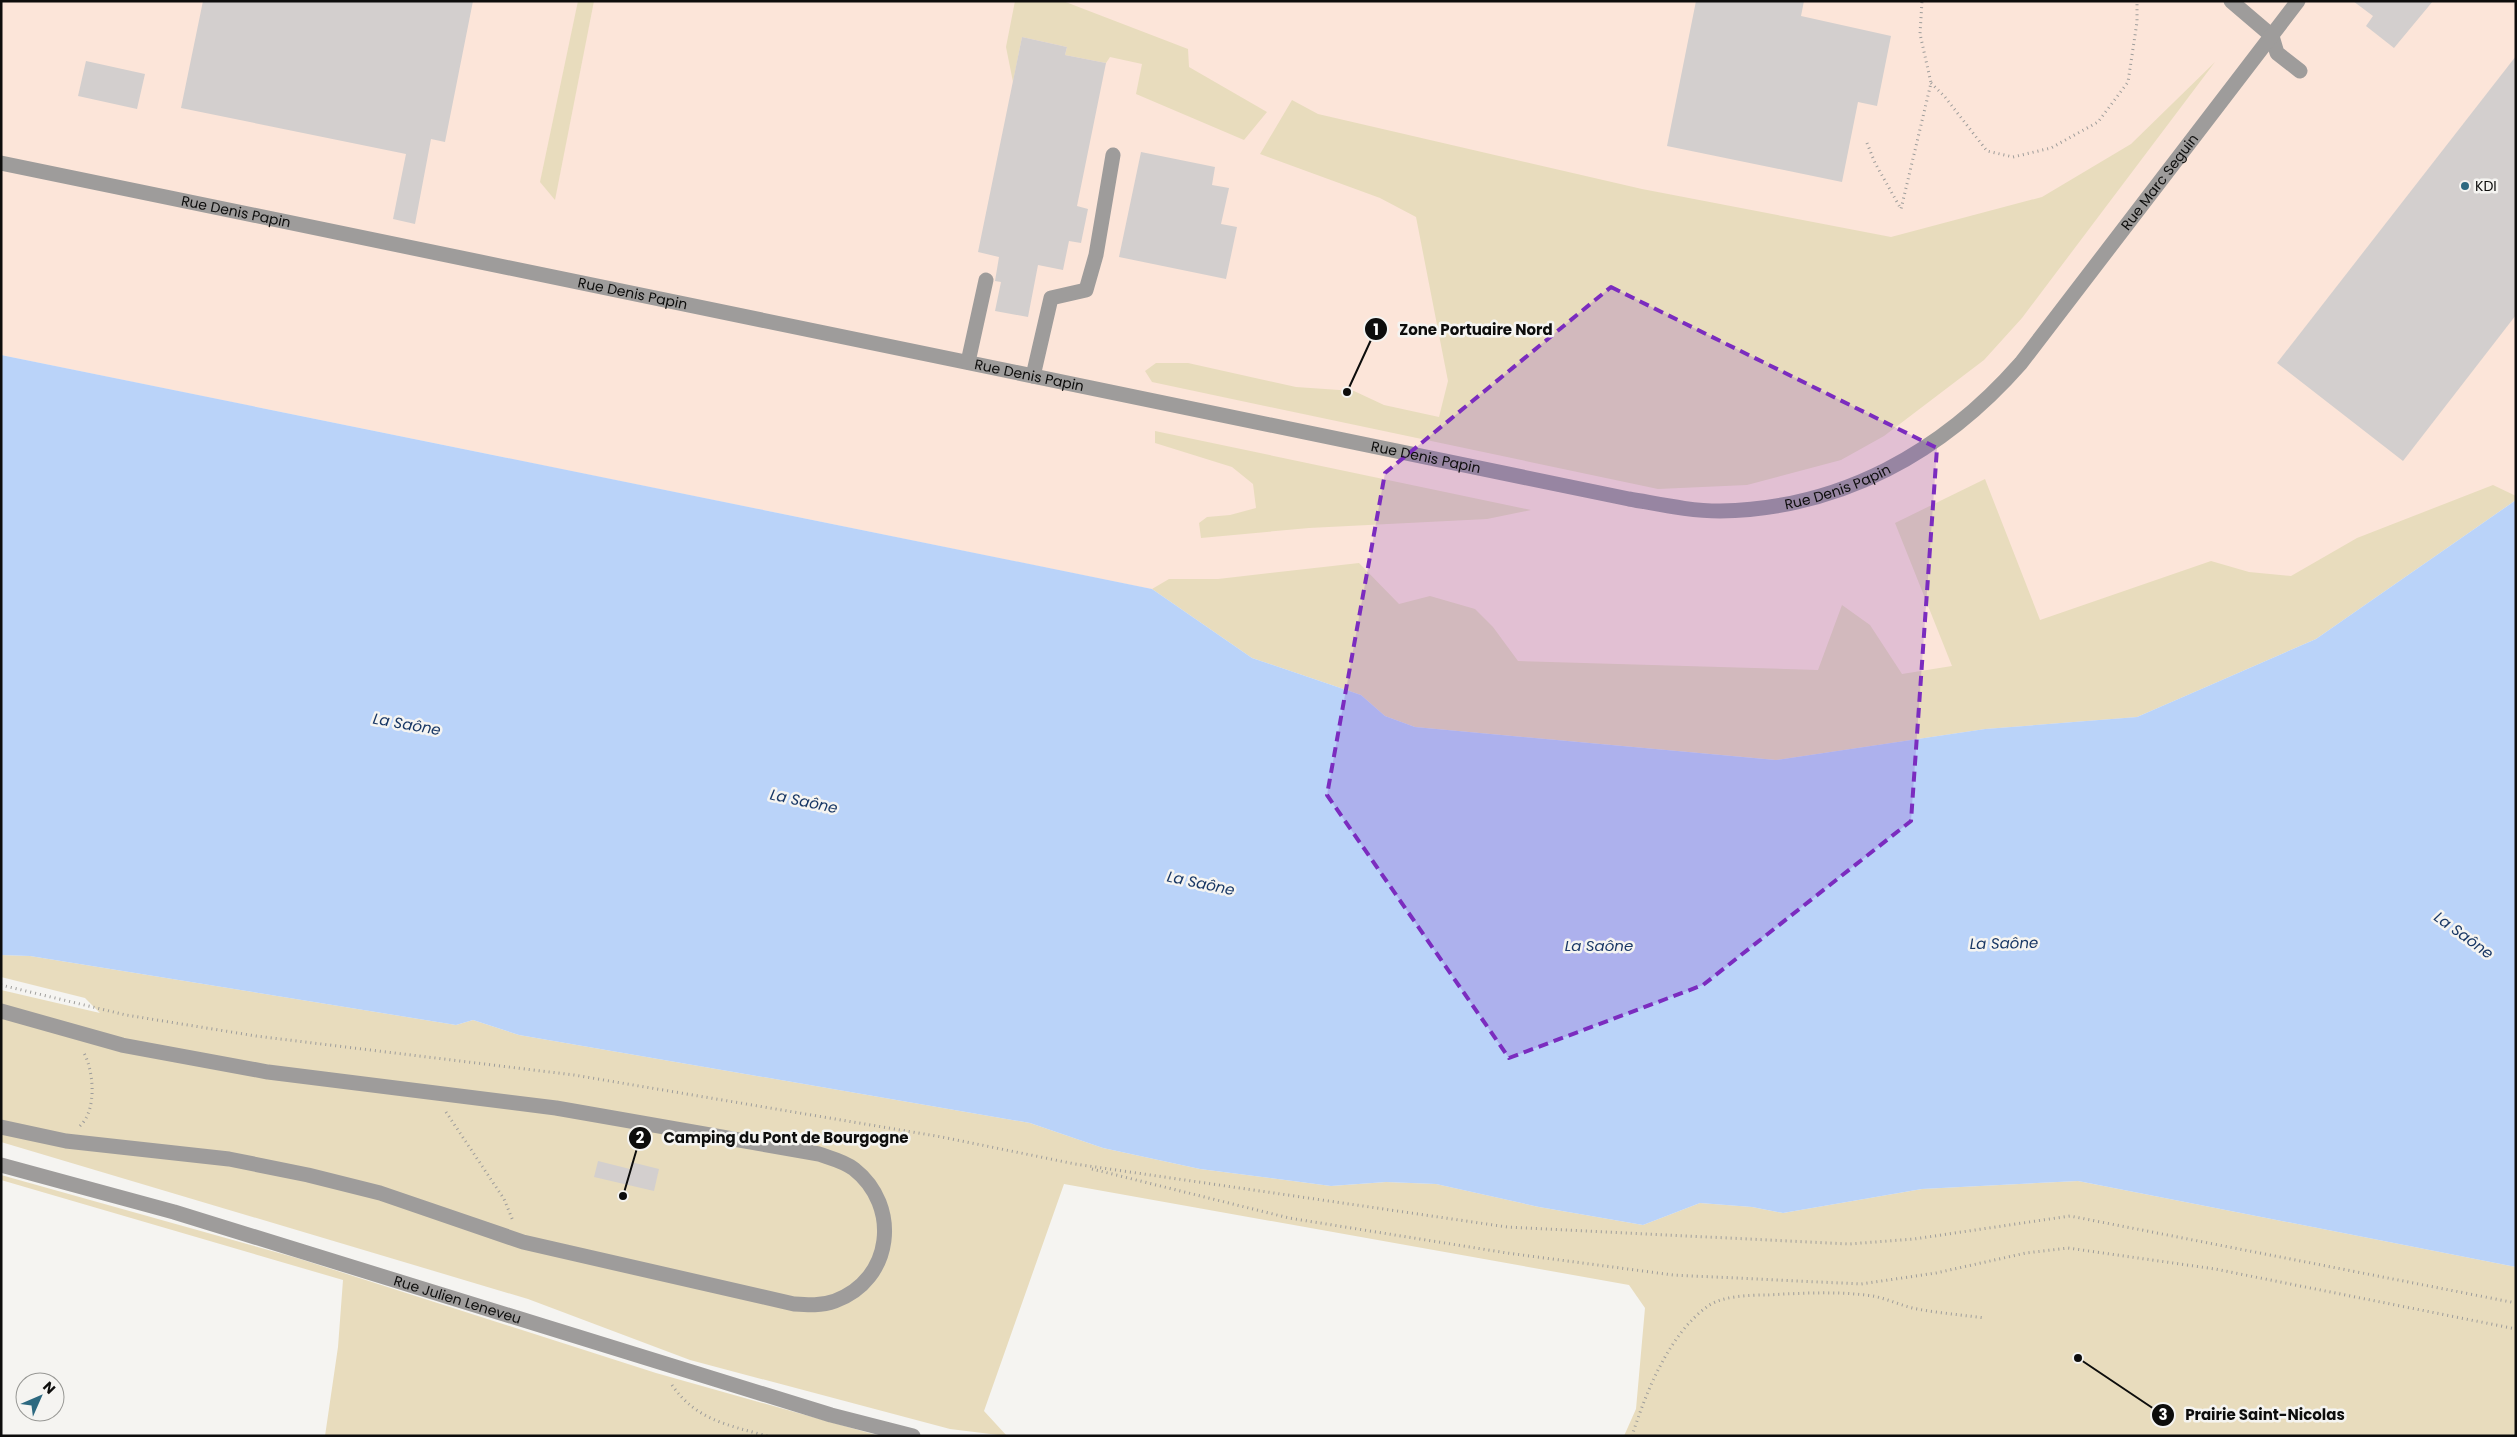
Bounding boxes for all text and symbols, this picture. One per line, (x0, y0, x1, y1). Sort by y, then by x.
street label: Rue Marc Seguin (2116, 129, 2203, 234)
place label: KDI (2475, 176, 2497, 196)
marker: KDI (2459, 180, 2471, 192)
street label: Rue Denis Papin (179, 190, 293, 233)
street label: Rue Denis Papin (576, 272, 689, 314)
callout: Zone Portuaire Nord (1364, 314, 1562, 344)
text: 1 (1373, 319, 1379, 340)
text: Zone Portuaire Nord (1399, 319, 1553, 340)
street label: Rue Denis Papin (973, 354, 1086, 396)
street label: Rue Denis Papin (1369, 436, 1483, 478)
street label: Rue Denis Papin (1783, 459, 1894, 514)
water label: La Saône (371, 708, 443, 740)
water label: La Saône (768, 784, 840, 818)
water label: La Saône (1165, 866, 1237, 900)
water label: La Saône (2430, 906, 2498, 964)
water label: La Saône (1970, 932, 2038, 954)
water label: La Saône (1565, 935, 1633, 956)
callout: Camping du Pont de Bourgogne (628, 1123, 918, 1153)
text: 2 (636, 1127, 645, 1148)
text: Camping du Pont de Bourgogne (663, 1127, 909, 1148)
street label: Rue Julien Leneveu (391, 1270, 524, 1329)
north arrow (15, 1372, 65, 1422)
text: N (38, 1377, 60, 1399)
callout: Prairie Saint-Nicolas (2150, 1400, 2355, 1430)
text: 3 (2158, 1404, 2168, 1425)
text: Prairie Saint-Nicolas (2185, 1404, 2345, 1425)

